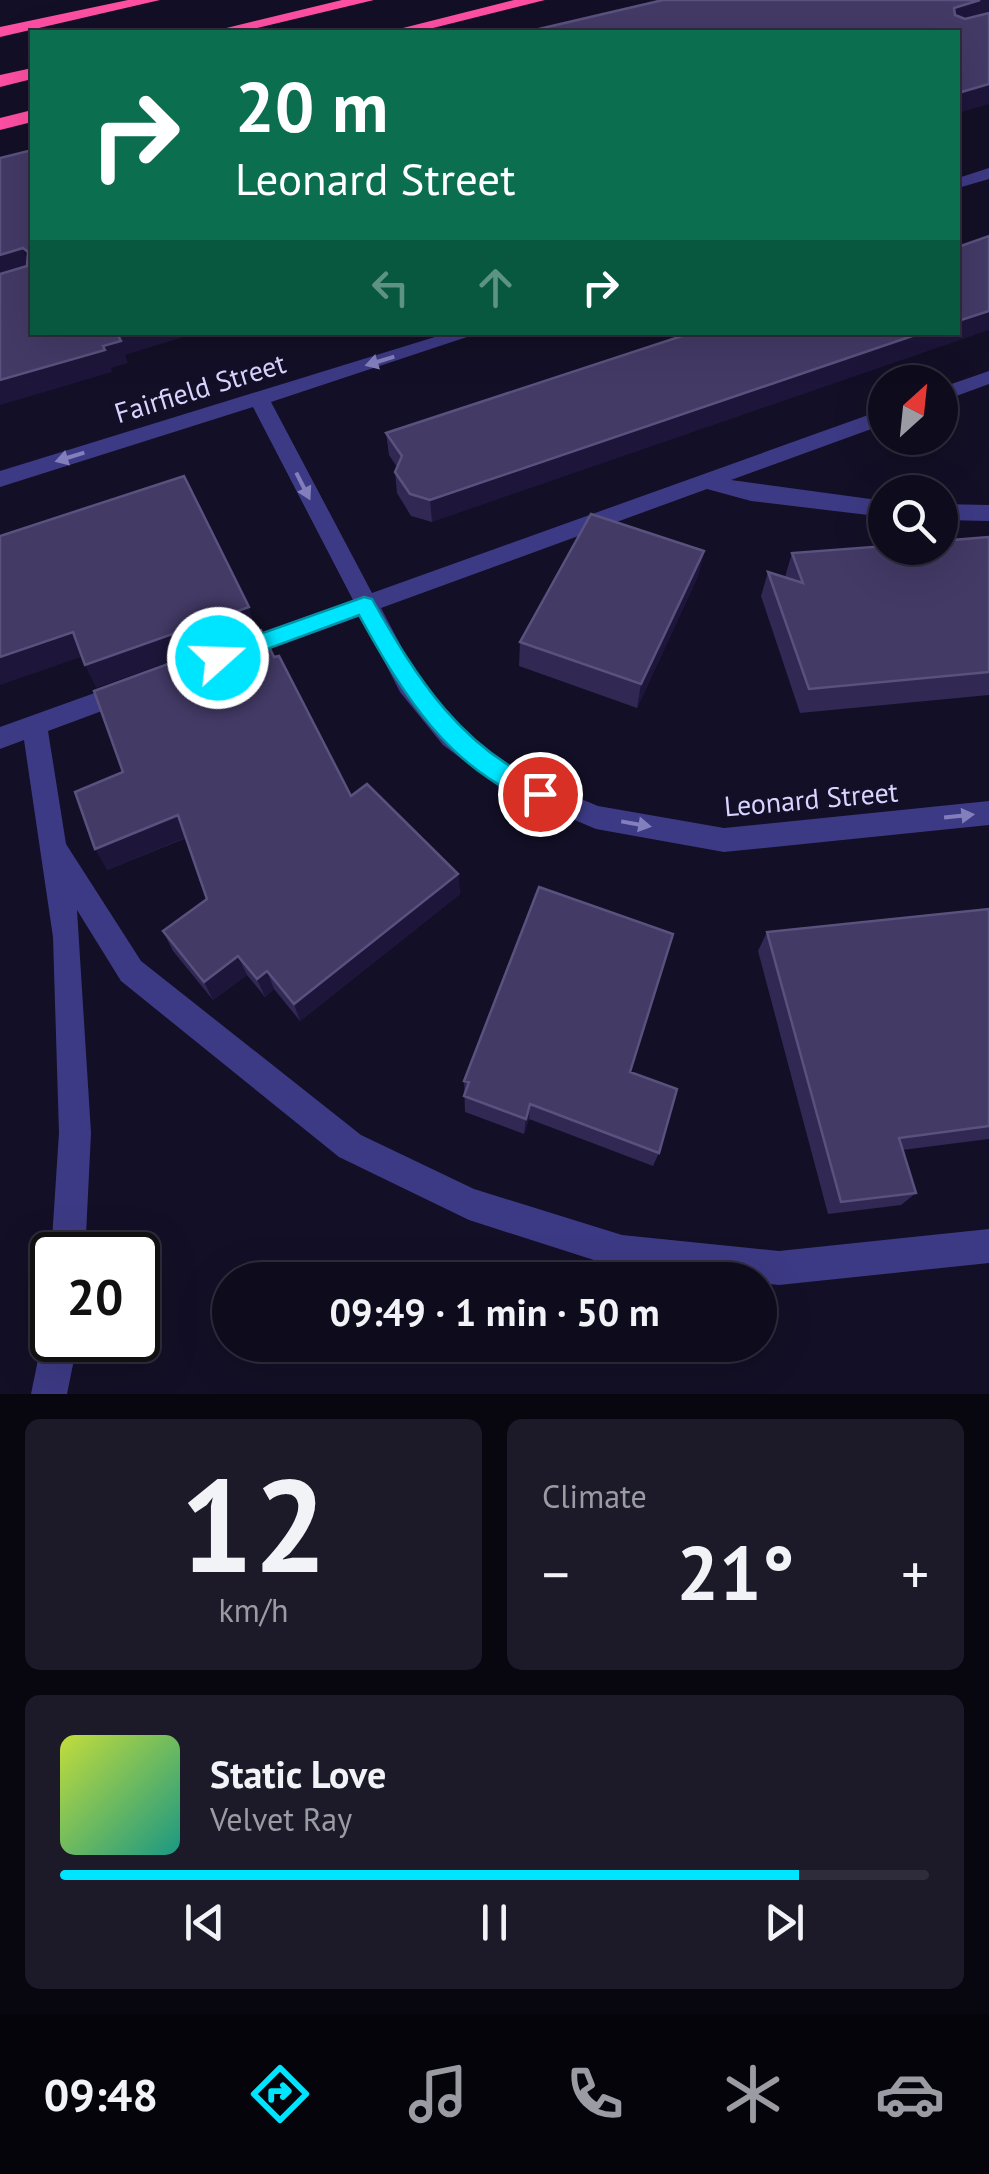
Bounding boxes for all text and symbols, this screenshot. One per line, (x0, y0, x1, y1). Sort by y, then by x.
text: 20 m (235, 61, 388, 151)
icon: right (70, 70, 200, 200)
text: Leonard Street (235, 149, 516, 207)
icon: left (363, 260, 418, 315)
icon: ahead (468, 260, 523, 315)
icon: right (573, 260, 628, 315)
street label: Fairfield Street (110, 344, 290, 431)
one-way arrow (364, 354, 395, 369)
north arrow (868, 365, 958, 455)
map controls (868, 365, 958, 565)
one-way arrow (54, 450, 84, 465)
one-way arrow (294, 471, 311, 500)
button: search (868, 475, 958, 565)
position arrow (166, 606, 270, 710)
pin (498, 752, 583, 837)
icon: arrive (513, 767, 568, 822)
street label: Leonard Street (722, 772, 900, 825)
one-way arrow (943, 808, 975, 824)
one-way arrow (621, 817, 652, 832)
speed limit sign: 20 (30, 1232, 160, 1362)
text: 09:49 · 1 min · 50 m (329, 1287, 660, 1336)
text: 12 (180, 1440, 327, 1608)
text: Climate (542, 1475, 647, 1517)
text: 21° (677, 1524, 794, 1621)
text: − (542, 1538, 570, 1609)
text: + (901, 1538, 929, 1609)
text: km/h (218, 1589, 289, 1631)
text: Static Love (210, 1749, 386, 1798)
text: Velvet Ray (210, 1798, 352, 1840)
icon: previous (177, 1895, 232, 1950)
icon: pause (467, 1895, 522, 1950)
icon: next (757, 1895, 812, 1950)
icon: directions (245, 2059, 315, 2129)
icon: music (403, 2059, 473, 2129)
icon: phone (560, 2059, 630, 2129)
icon: climate (718, 2059, 788, 2129)
icon: car (875, 2059, 945, 2129)
text: 09:48 (44, 2065, 158, 2123)

